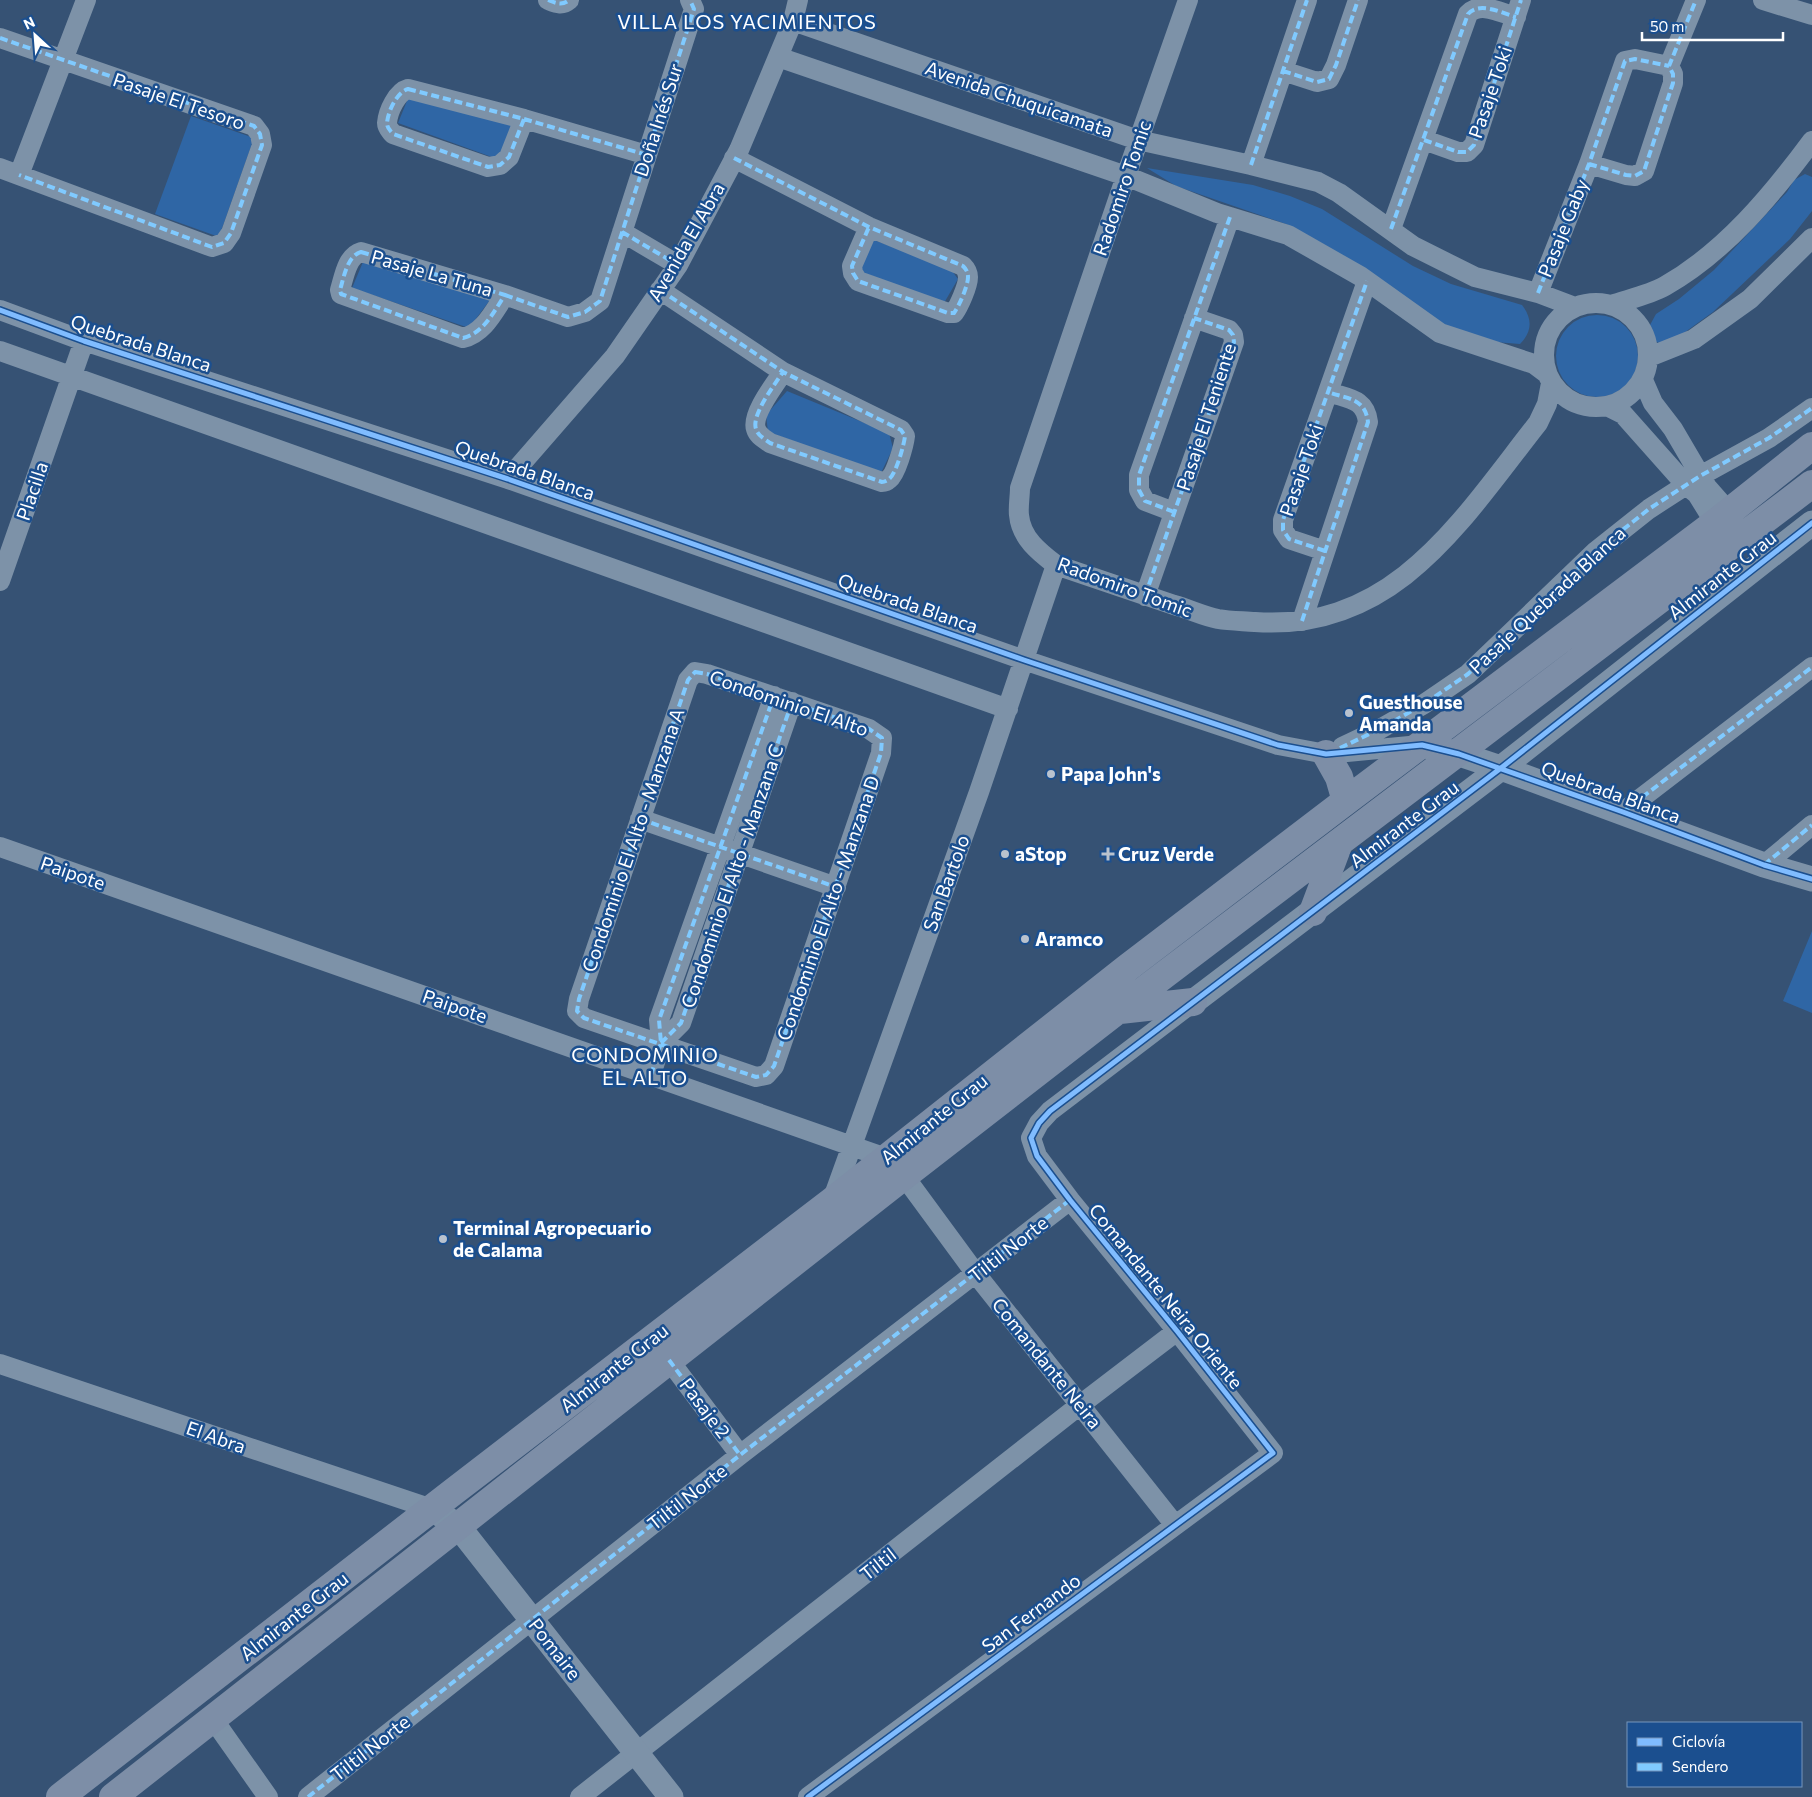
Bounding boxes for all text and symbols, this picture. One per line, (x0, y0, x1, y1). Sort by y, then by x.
district label: VILLA LOS YACIMIENTOS (617, 9, 877, 33)
north arrow (10, 10, 60, 60)
scale bar (1642, 10, 1783, 42)
text: N (21, 13, 38, 33)
text: 50 m (1650, 17, 1684, 35)
street label: Pasaje Toki (1463, 43, 1516, 141)
street label: Avenida Chuquicamata (922, 56, 1116, 141)
street label: Doña Inés Sur (628, 60, 687, 179)
street label: Pasaje El Tesoro (110, 67, 248, 134)
street label: Radomiro Tomic (1088, 117, 1155, 259)
street label: Pasaje Gaby (1532, 175, 1593, 280)
street label: Avenida El Abra (642, 178, 729, 305)
street label: Pasaje La Tuna (369, 244, 496, 301)
street label: Quebrada Blanca (68, 309, 214, 376)
street label: Pasaje El Teniente (1171, 340, 1240, 494)
street label: Pasaje Toki (1274, 421, 1327, 519)
street label: Quebrada Blanca (452, 435, 598, 504)
street label: Placilla (11, 458, 52, 523)
street label: Pasaje Quebrada Blanca (1464, 521, 1630, 678)
street label: Almirante Grau (1663, 525, 1780, 624)
street label: Radomiro Tomic (1055, 552, 1196, 622)
street label: Quebrada Blanca (835, 568, 981, 637)
street label: Condominio El Alto (707, 665, 872, 741)
place label: Guesthouse Amanda (1359, 690, 1463, 735)
street label: Condominio El Alto - Manzana A (576, 705, 689, 975)
marker: Guesthouse Amanda (1343, 707, 1355, 719)
street label: Condominio El Alto - Manzana C (675, 741, 788, 1011)
street label: Quebrada Blanca (1538, 756, 1684, 827)
place label: Papa John's (1061, 762, 1161, 785)
marker: Papa John's (1045, 768, 1057, 780)
street label: Condominio El Alto - Manzana D (771, 772, 884, 1043)
street label: Almirante Grau (1345, 775, 1463, 872)
street label: San Bartolo (918, 832, 974, 934)
place label: aStop (1015, 842, 1067, 865)
place label: Cruz Verde (1118, 842, 1214, 865)
marker: aStop (999, 848, 1011, 860)
marker: Cruz Verde (1102, 848, 1114, 860)
street label: Paipote (38, 851, 109, 894)
place label: Aramco (1035, 927, 1103, 950)
marker: Aramco (1019, 933, 1031, 945)
street label: Paipote (420, 984, 491, 1027)
district label: CONDOMINIO EL ALTO (571, 1042, 719, 1089)
street label: Almirante Grau (876, 1069, 992, 1169)
street label: Comandante Neira Oriente (1085, 1198, 1248, 1393)
street label: Tiltil Norte (964, 1211, 1052, 1287)
place label: Terminal Agropecuario de Calama (453, 1216, 652, 1261)
marker: Terminal Agropecuario de Calama (437, 1233, 449, 1245)
street label: Comandante Neira (988, 1293, 1107, 1433)
street label: Almirante Grau (555, 1318, 672, 1417)
street label: Pasaje 2 (675, 1373, 735, 1442)
street label: El Abra (183, 1416, 249, 1457)
street label: Tiltil Norte (643, 1459, 731, 1535)
street label: Tiltil (855, 1542, 900, 1585)
street label: Almirante Grau (235, 1566, 352, 1665)
street label: San Fernando (977, 1568, 1085, 1657)
street label: Pomaire (524, 1613, 587, 1684)
street label: Tiltil Norte (326, 1710, 414, 1786)
legend (1627, 1722, 1802, 1787)
text: Ciclovía (1672, 1732, 1725, 1750)
text: Sendero (1672, 1757, 1729, 1775)

